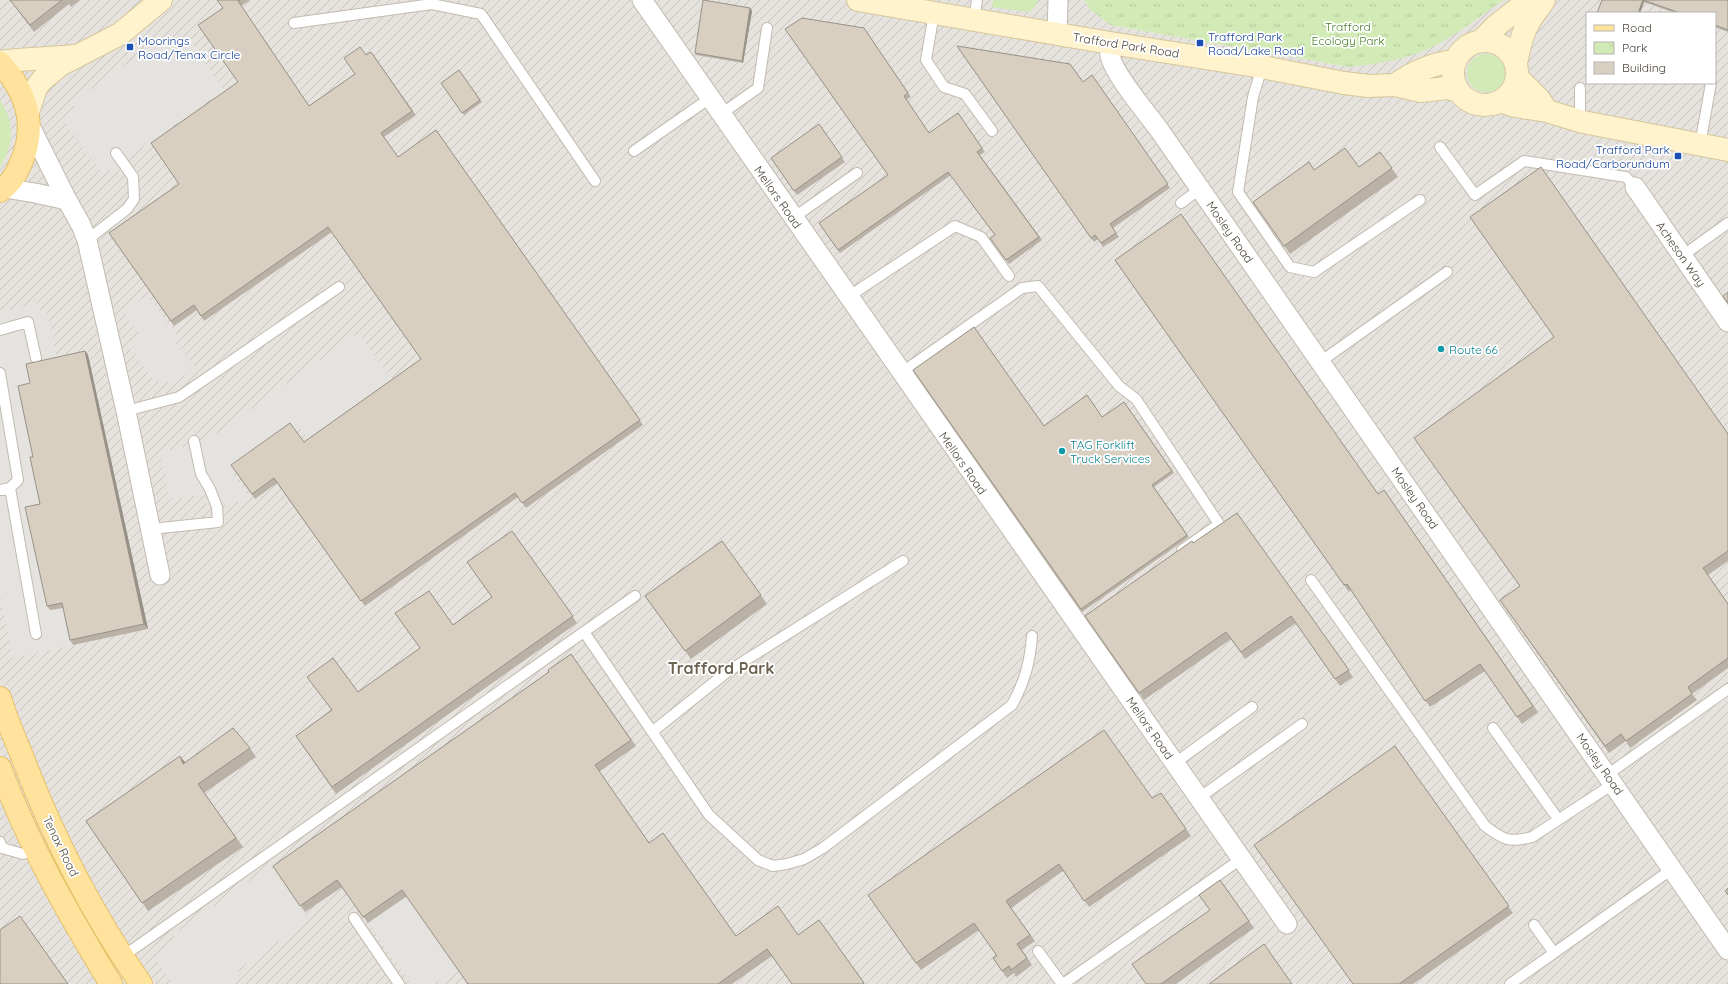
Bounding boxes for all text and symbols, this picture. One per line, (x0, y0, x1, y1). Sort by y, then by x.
legend (1586, 12, 1716, 84)
park label: Trafford Ecology Park (1311, 19, 1385, 48)
text: Road (1622, 20, 1652, 35)
street label: Trafford Park Road (1072, 29, 1180, 61)
place label: Trafford Park Road/Lake Road (1208, 29, 1304, 58)
place label: Moorings Road/Tenax Circle (138, 33, 241, 62)
marker: Trafford Park Road/Lake Road (1195, 38, 1205, 48)
text: Park (1622, 40, 1647, 55)
marker: Moorings Road/Tenax Circle (125, 42, 135, 52)
text: Building (1622, 60, 1666, 75)
place label: Trafford Park Road/Carborundum (1556, 142, 1670, 171)
marker: Trafford Park Road/Carborundum (1673, 151, 1683, 161)
street label: Mellors Road (751, 163, 805, 231)
street label: Mosley Road (1203, 198, 1257, 266)
street label: Acheson Way (1653, 218, 1709, 290)
place label: Route 66 (1449, 342, 1499, 357)
marker: Route 66 (1436, 344, 1446, 354)
street label: Mellors Road (936, 429, 990, 497)
place label: TAG Forklift Truck Services (1070, 437, 1151, 466)
marker: TAG Forklift Truck Services (1057, 446, 1067, 456)
street label: Mosley Road (1388, 464, 1442, 532)
district label: Trafford Park (668, 658, 774, 678)
street label: Mellors Road (1123, 694, 1177, 762)
street label: Mosley Road (1573, 730, 1627, 798)
street label: Tenax Road (40, 813, 82, 879)

